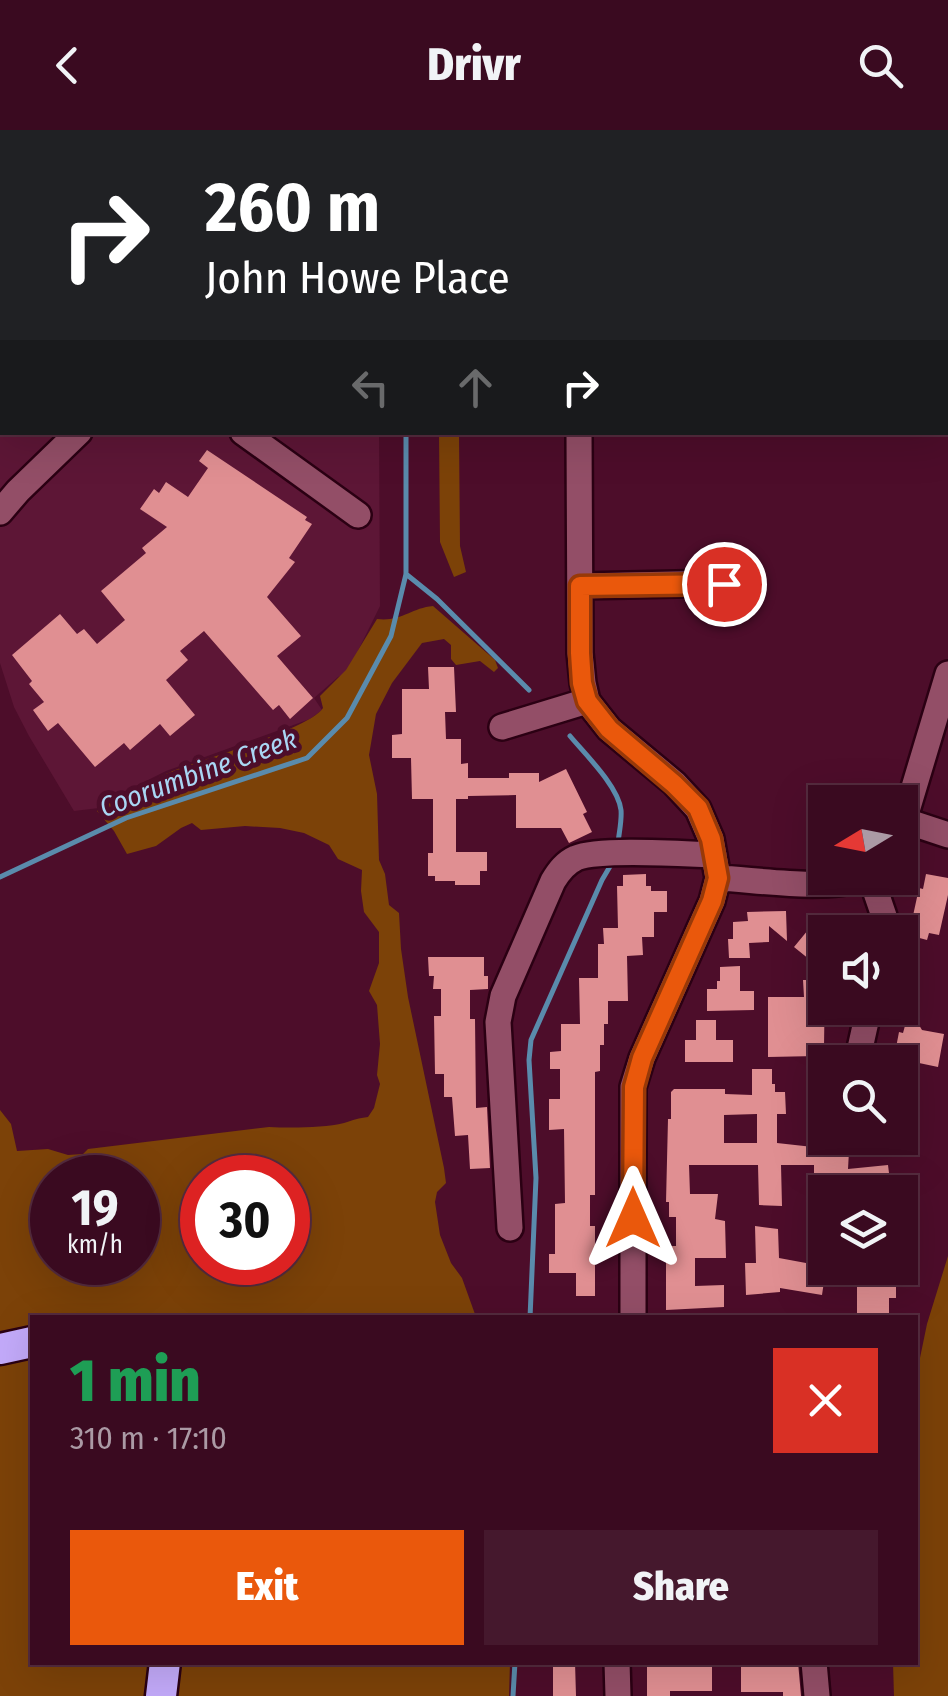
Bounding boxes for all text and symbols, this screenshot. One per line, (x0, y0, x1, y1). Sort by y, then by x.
icon: back (40, 38, 95, 93)
text: Drivr (427, 38, 521, 92)
icon: search (853, 38, 908, 93)
text: 260 m (205, 166, 380, 250)
icon: right (40, 170, 170, 300)
text: John Howe Place (205, 251, 510, 305)
icon: left (343, 360, 398, 415)
icon: ahead (448, 360, 503, 415)
icon: right (553, 360, 608, 415)
pin (682, 542, 767, 627)
icon: arrive (697, 557, 752, 612)
water label: Coorumbine Creek (95, 722, 301, 824)
north arrow (808, 785, 918, 895)
map controls (808, 785, 918, 1285)
button: sound (808, 915, 918, 1025)
button: search (808, 1045, 918, 1155)
speed limit sign: 30 (180, 1155, 310, 1285)
position arrow (581, 1166, 685, 1270)
button: layers (808, 1175, 918, 1285)
text: 19 (71, 1178, 118, 1238)
text: km/h (67, 1230, 123, 1260)
text: 1 min (70, 1345, 201, 1417)
button: close (773, 1348, 878, 1453)
text: 310 m · 17:10 (70, 1419, 227, 1457)
button: Exit (70, 1530, 464, 1645)
button: Share (484, 1530, 878, 1645)

